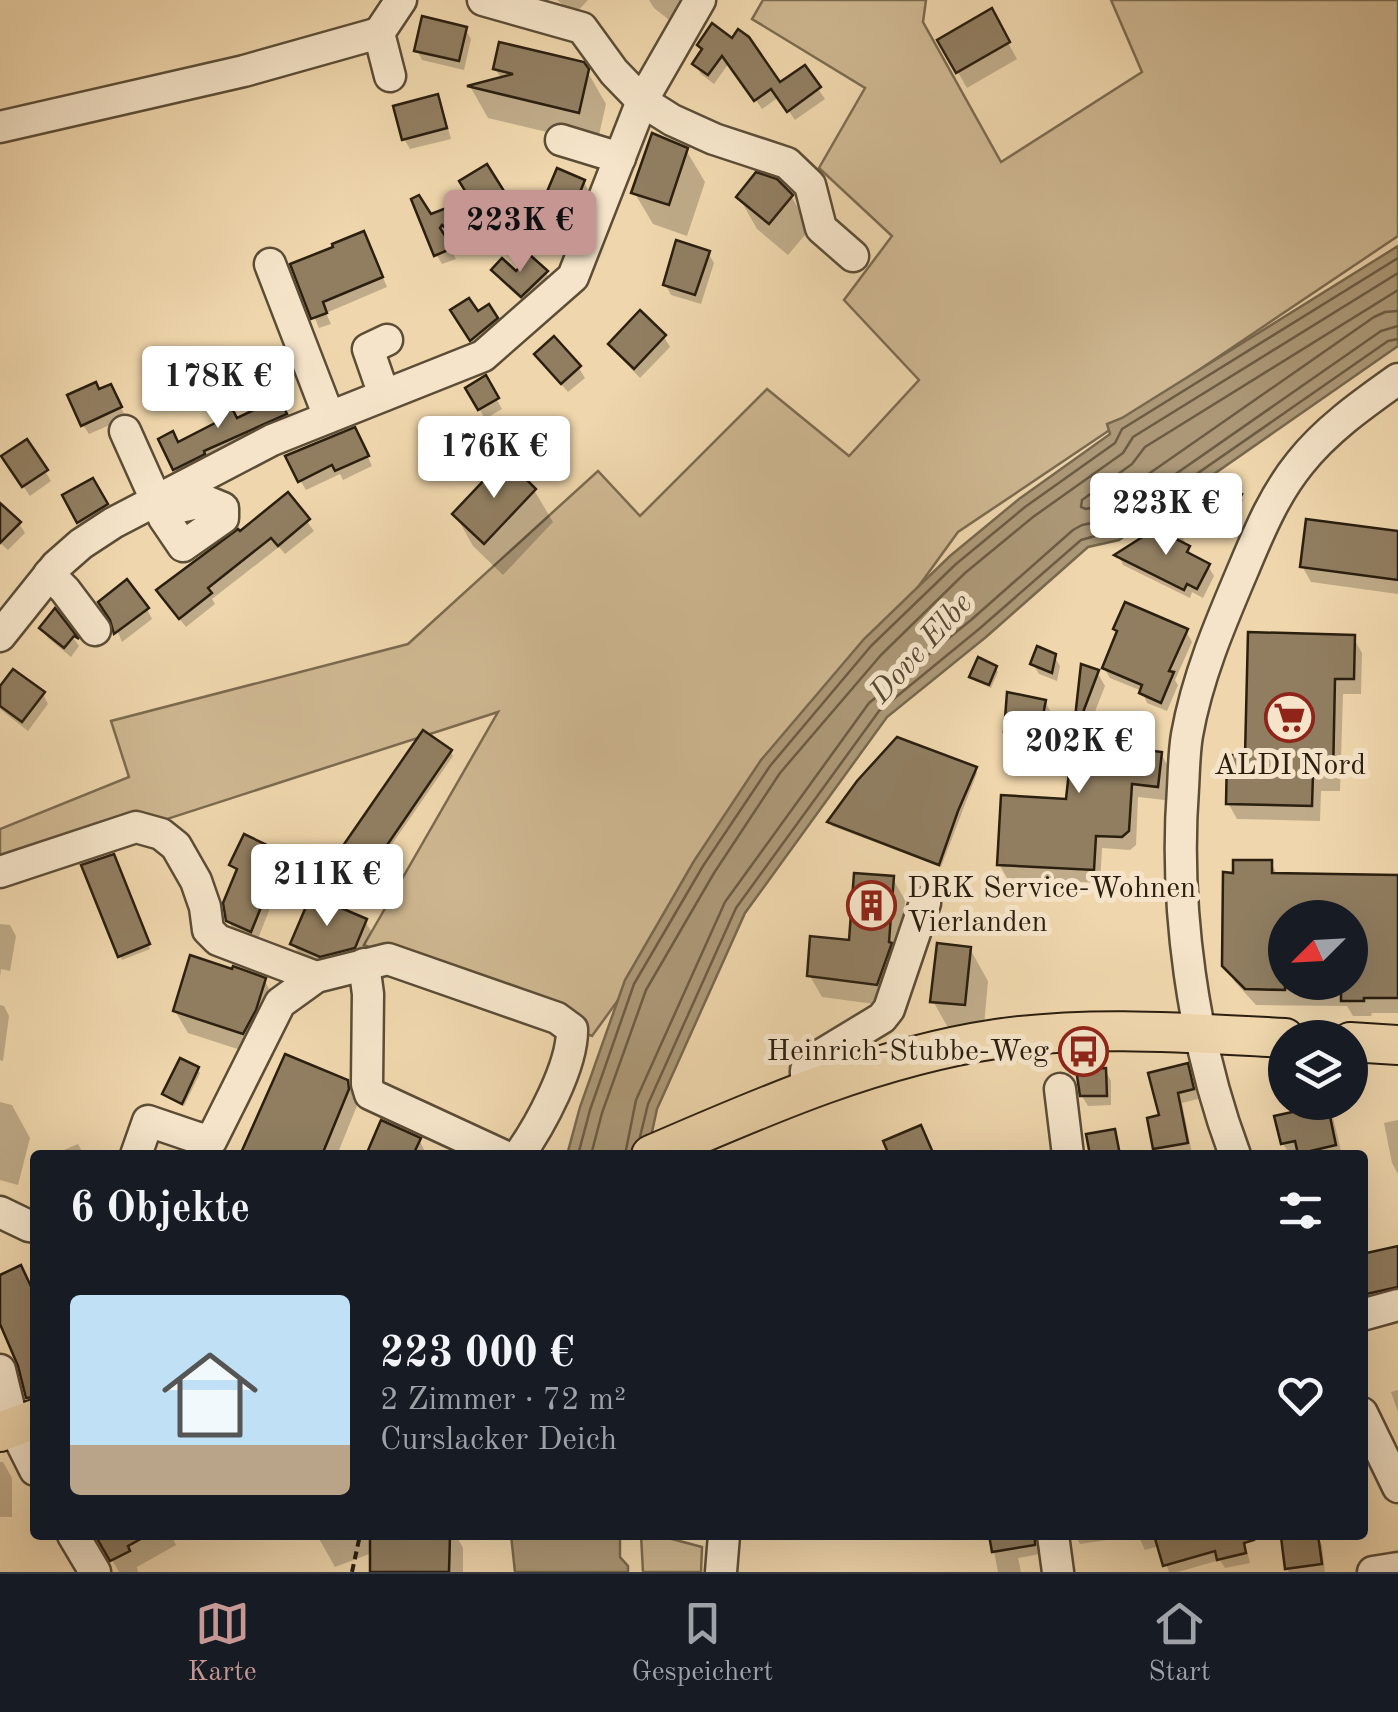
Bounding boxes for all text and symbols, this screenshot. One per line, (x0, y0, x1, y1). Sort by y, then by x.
pin: 223K € (439, 190, 601, 275)
text: 223K € (466, 206, 574, 238)
pin: 178K € (137, 346, 299, 431)
text: 178K € (164, 362, 272, 394)
pin: 176K € (413, 416, 575, 501)
text: 176K € (440, 432, 548, 464)
pin: 223K € (1085, 473, 1247, 558)
text: 223K € (1112, 489, 1220, 521)
water label: Dove Elbe (864, 588, 979, 711)
supermarket icon: ALDI Nord (1264, 691, 1316, 743)
pin: 202K € (998, 711, 1160, 796)
text: 202K € (1025, 727, 1133, 759)
place label: ALDI Nord (1214, 751, 1366, 781)
pin: 211K € (246, 844, 408, 929)
text: 211K € (273, 860, 381, 892)
place label: DRK Service-Wohnen Vierlanden (907, 874, 1196, 938)
building icon: DRK Service-Wohnen Vierlanden (846, 880, 898, 932)
north arrow (1268, 900, 1368, 1000)
map controls (1268, 900, 1368, 1120)
button: layers (1268, 1020, 1368, 1120)
bus stop icon: Heinrich-Stubbe-Weg (1058, 1026, 1110, 1078)
place label: Heinrich-Stubbe-Weg (766, 1037, 1049, 1067)
icon: filters (1273, 1183, 1328, 1238)
text: 6 Objekte (70, 1189, 250, 1231)
text: 223 000 € (380, 1334, 574, 1376)
icon: home (150, 1335, 270, 1455)
icon: heart (1273, 1368, 1328, 1423)
text: 2 Zimmer · 72 m² (380, 1385, 626, 1417)
text: Curslacker Deich (380, 1425, 617, 1457)
tab: Karte (187, 1596, 257, 1691)
tab: Gespeichert (632, 1596, 773, 1691)
tab: Start (1148, 1596, 1211, 1691)

